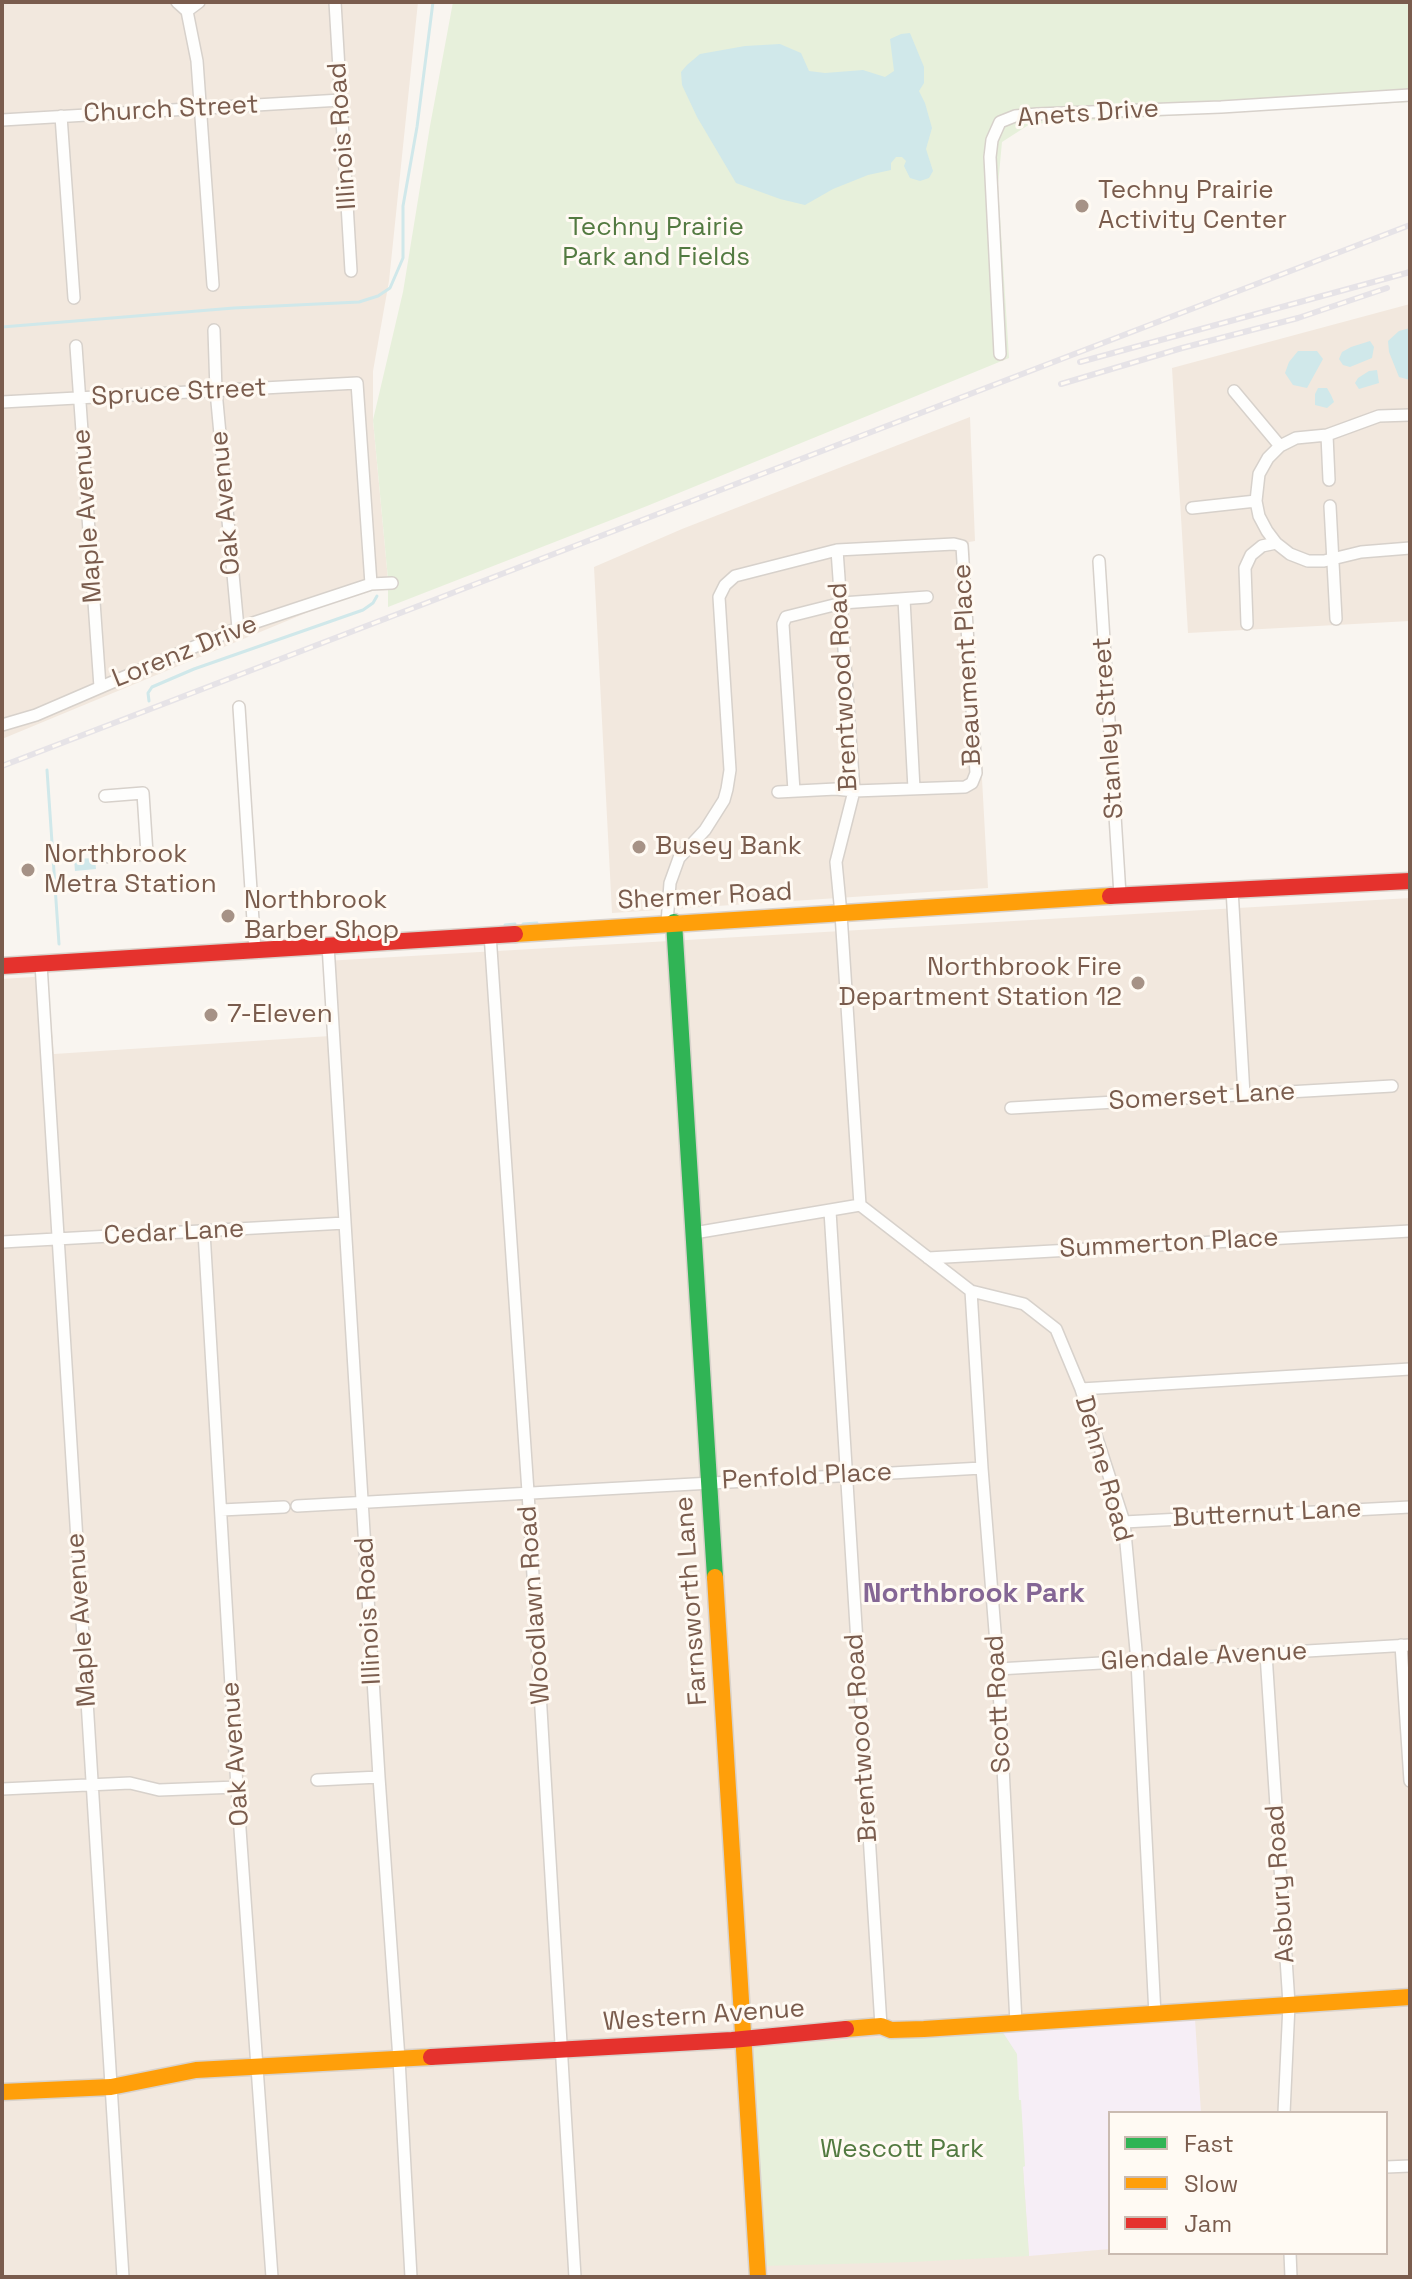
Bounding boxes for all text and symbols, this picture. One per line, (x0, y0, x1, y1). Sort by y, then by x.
street label: Illinois Road (322, 61, 364, 211)
street label: Church Street (83, 90, 259, 130)
street label: Anets Drive (1016, 93, 1160, 135)
place label: Techny Prairie Activity Center (1098, 175, 1287, 236)
marker: Techny Prairie Activity Center (1073, 197, 1091, 215)
park label: Techny Prairie Park and Fields (562, 212, 750, 274)
street label: Spruce Street (91, 373, 267, 413)
street label: Maple Avenue (66, 428, 110, 604)
street label: Oak Avenue (204, 429, 248, 577)
street label: Beaument Place (947, 563, 989, 767)
street label: Brentwood Road (823, 582, 865, 792)
street label: Lorenz Drive (108, 609, 262, 695)
street label: Stanley Street (1087, 636, 1131, 820)
place label: Busey Bank (655, 831, 802, 863)
marker: Busey Bank (630, 838, 648, 856)
place label: Northbrook Metra Station (44, 839, 217, 900)
marker: Northbrook Metra Station (19, 861, 37, 879)
street label: Shermer Road (617, 877, 793, 917)
place label: Northbrook Barber Shop (244, 885, 399, 946)
marker: Northbrook Barber Shop (219, 907, 237, 925)
place label: Northbrook Fire Department Station 12 (838, 952, 1122, 1014)
marker: Northbrook Fire Department Station 12 (1129, 974, 1147, 992)
place label: 7-Eleven (227, 999, 333, 1031)
marker: 7-Eleven (202, 1006, 220, 1024)
street label: Somerset Lane (1108, 1077, 1296, 1117)
street label: Cedar Lane (103, 1214, 245, 1252)
street label: Summerton Place (1059, 1223, 1279, 1265)
street label: Dehne Road (1067, 1392, 1139, 1546)
street label: Penfold Place (721, 1457, 893, 1497)
street label: Butternut Lane (1172, 1493, 1362, 1535)
street label: Farnsworth Lane (669, 1495, 715, 1707)
street label: Woodlawn Road (512, 1504, 558, 1706)
street label: Maple Avenue (60, 1532, 104, 1708)
street label: Illinois Road (350, 1536, 388, 1686)
district label: Northbrook Park (863, 1577, 1085, 1611)
street label: Brentwood Road (839, 1632, 885, 1844)
street label: Scott Road (980, 1634, 1018, 1774)
street label: Glendale Avenue (1100, 1636, 1308, 1678)
street label: Oak Avenue (215, 1681, 257, 1827)
street label: Asbury Road (1260, 1804, 1302, 1964)
street label: Western Avenue (602, 1993, 806, 2039)
legend (1108, 2111, 1388, 2255)
text: Fast (1184, 2128, 1234, 2159)
park label: Wescott Park (820, 2134, 984, 2166)
text: Slow (1184, 2168, 1238, 2199)
text: Jam (1184, 2208, 1232, 2239)

